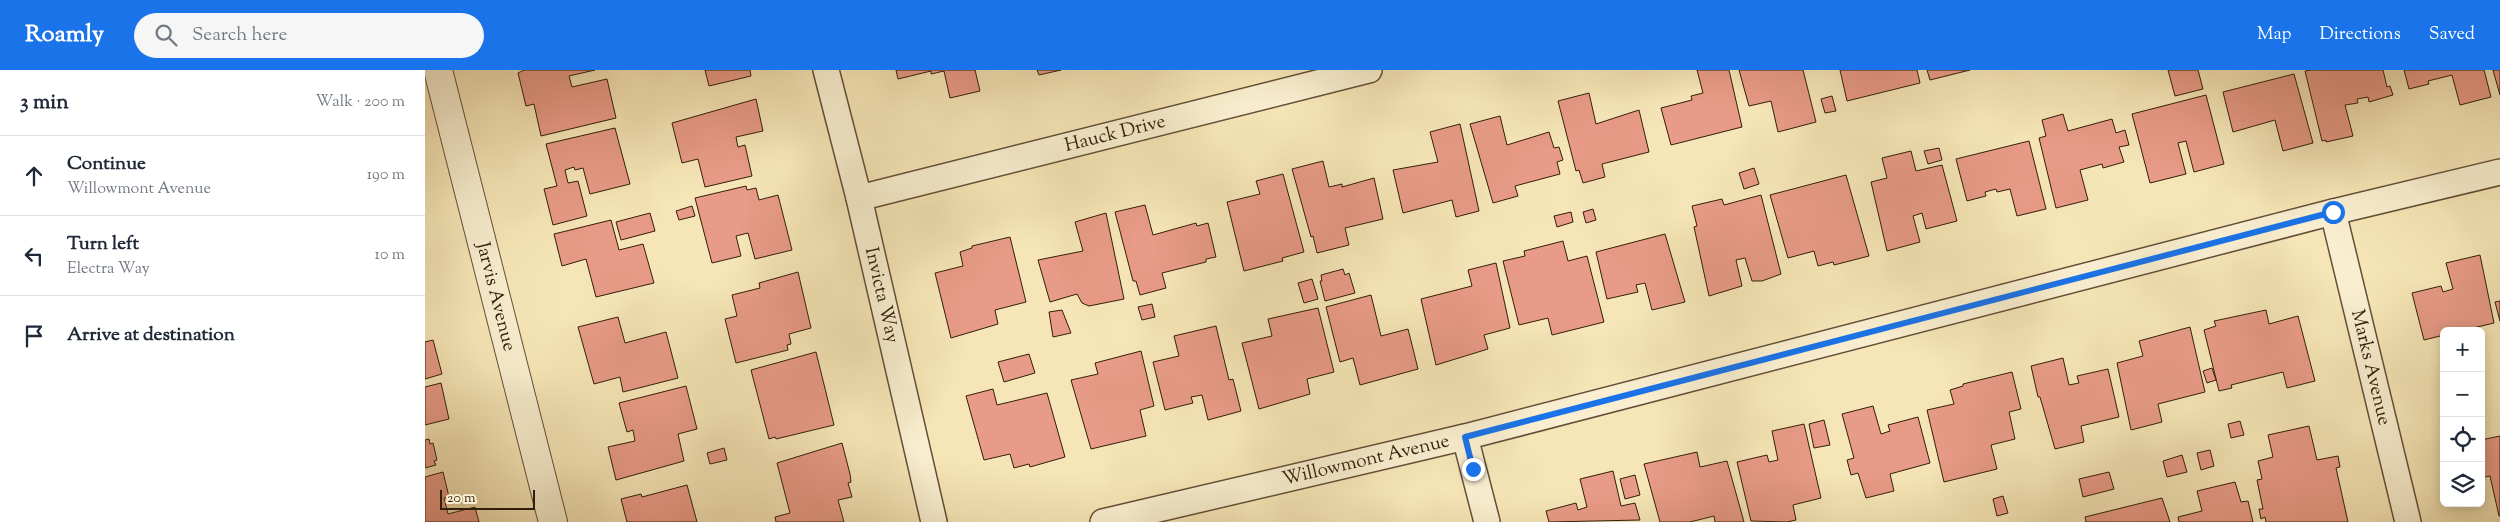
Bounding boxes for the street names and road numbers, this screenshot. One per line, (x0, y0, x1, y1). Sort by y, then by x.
street label: Hauck Drive (1062, 108, 1169, 159)
street label: Jarvis Avenue (469, 238, 523, 354)
street label: Invicta Way (857, 244, 906, 347)
street label: Marks Avenue (2344, 307, 2398, 428)
street label: Willowmont Avenue (1280, 428, 1452, 493)

